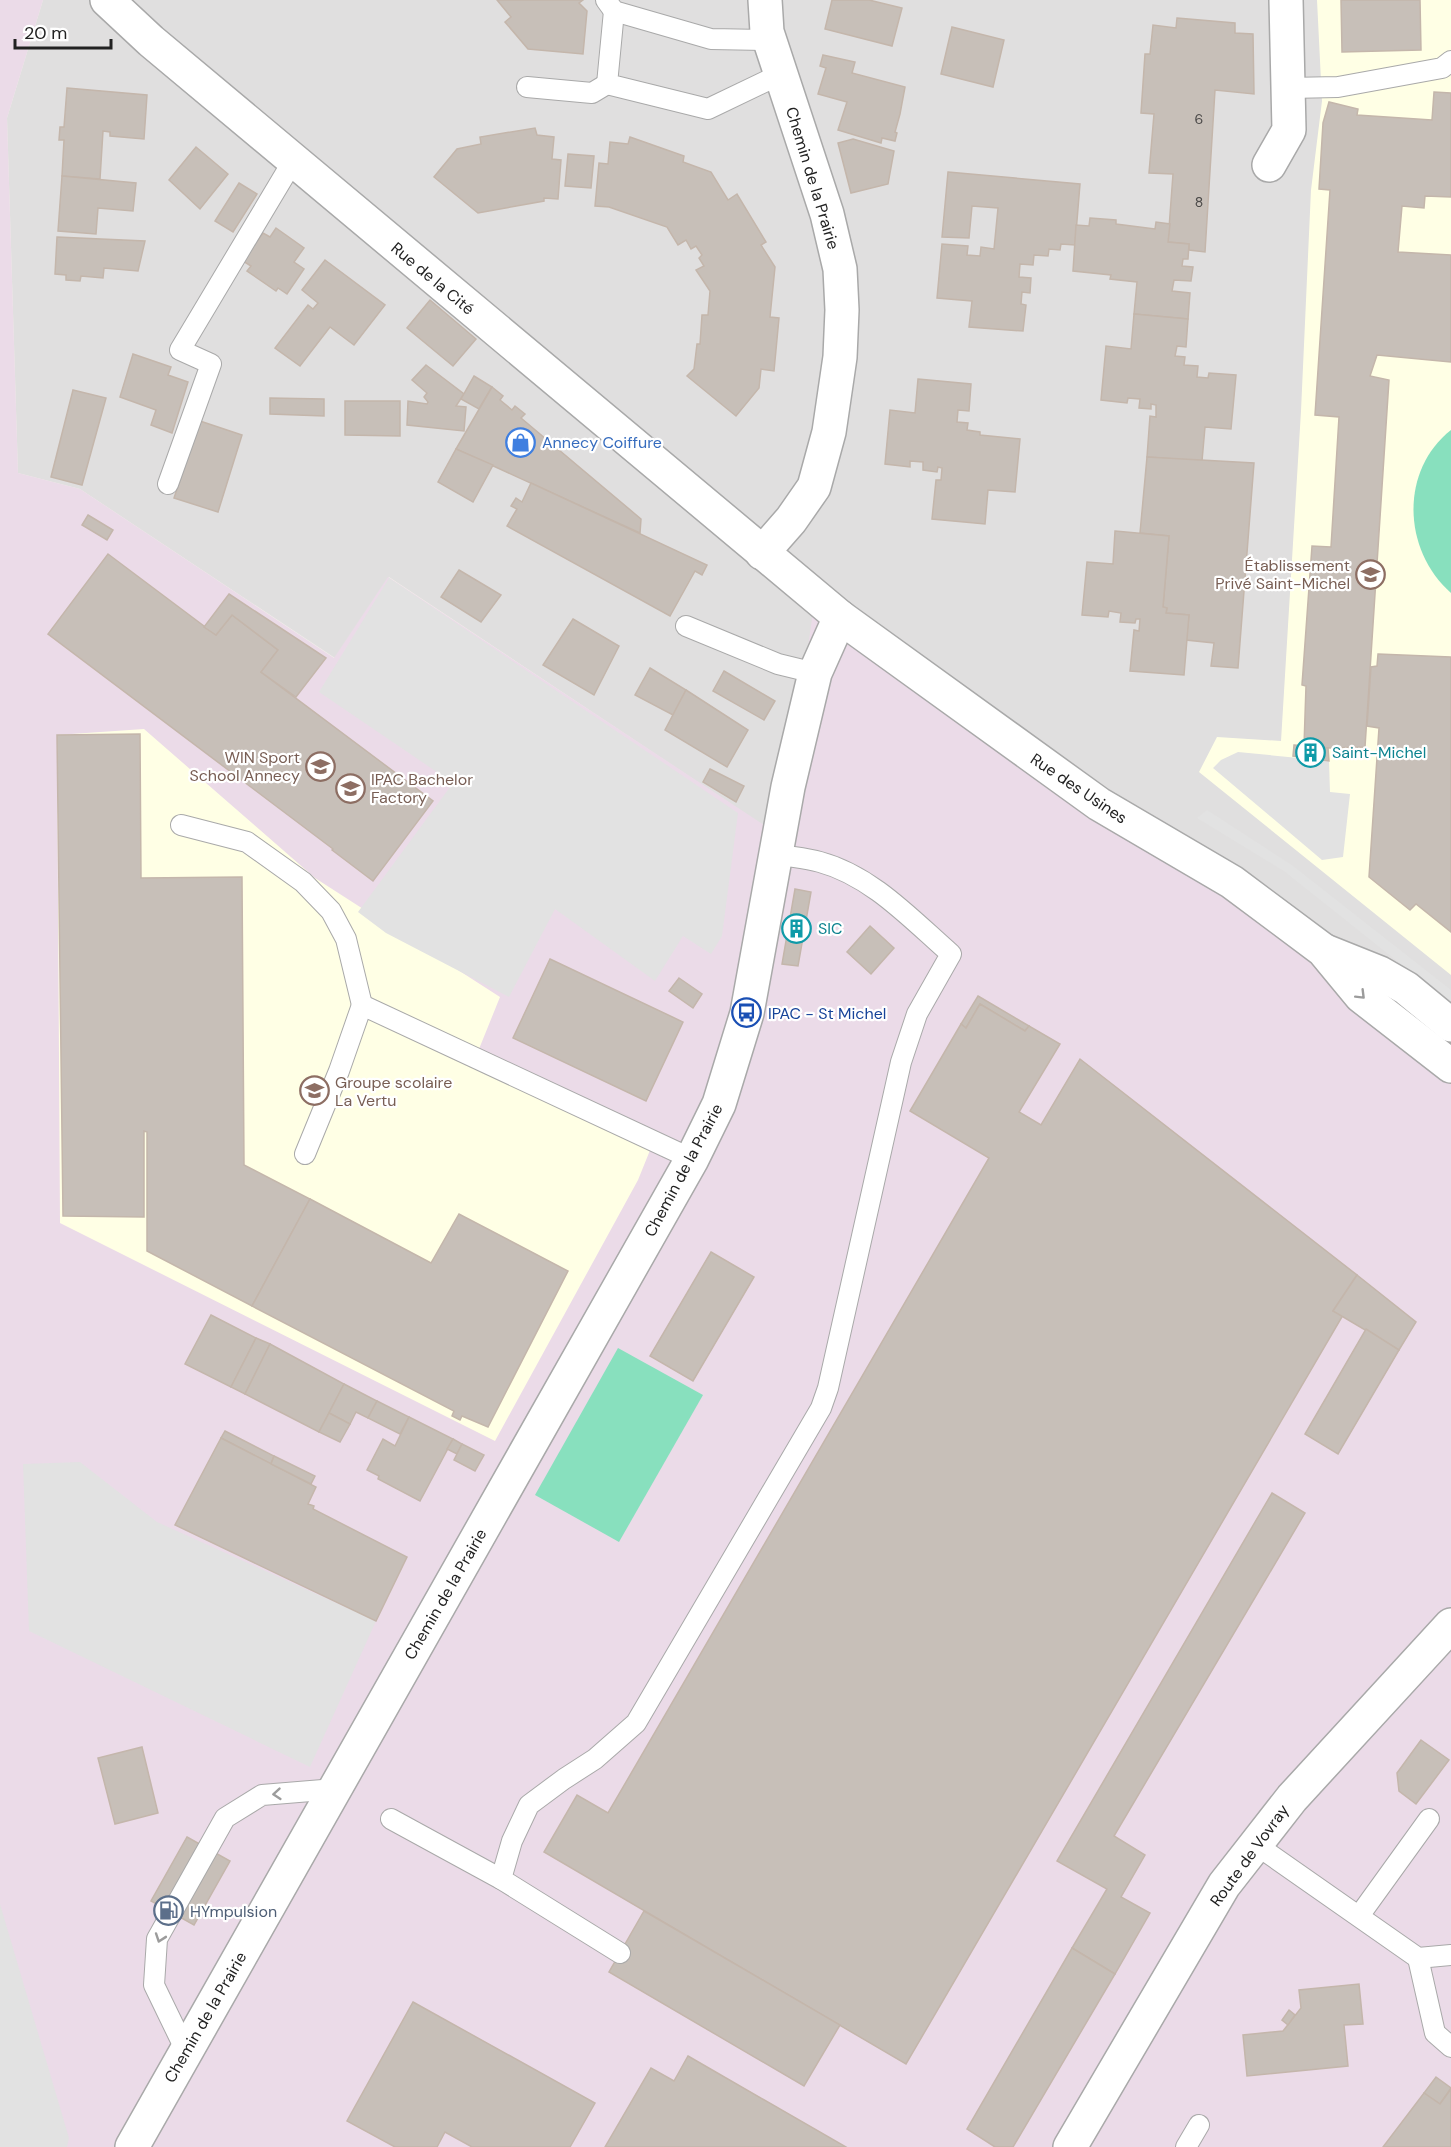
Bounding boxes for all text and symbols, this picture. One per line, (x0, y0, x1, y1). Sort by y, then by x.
scale bar (15, 12, 111, 50)
text: 20 m (24, 21, 67, 45)
street label: Chemin de la Prairie (781, 104, 844, 252)
house number: 6 (1195, 110, 1203, 128)
house number: 8 (1195, 193, 1203, 211)
street label: Rue de la Cité (387, 237, 479, 319)
shop icon: Annecy Coiffure (505, 426, 537, 458)
place label: Annecy Coiffure (542, 432, 662, 453)
place label: Établissement Privé Saint-Michel (1215, 555, 1350, 594)
school or university icon: Établissement Privé Saint-Michel (1355, 558, 1387, 590)
building icon: Saint-Michel (1295, 736, 1327, 768)
place label: Saint-Michel (1332, 742, 1426, 763)
place label: WIN Sport School Annecy (189, 747, 300, 786)
street label: Rue des Usines (1026, 748, 1131, 828)
school or university icon: WIN Sport School Annecy (305, 750, 337, 782)
place label: IPAC Bachelor Factory (371, 769, 473, 808)
school or university icon: IPAC Bachelor Factory (334, 772, 366, 804)
building icon: SIC (781, 912, 813, 944)
place label: SIC (818, 918, 843, 939)
one-way arrow (1354, 987, 1365, 998)
bus stop icon: IPAC - St Michel (731, 997, 763, 1029)
place label: IPAC - St Michel (768, 1003, 886, 1024)
place label: Groupe scolaire La Vertu (335, 1072, 452, 1111)
school or university icon: Groupe scolaire La Vertu (298, 1075, 330, 1107)
street label: Chemin de la Prairie (639, 1100, 727, 1240)
street label: Chemin de la Prairie (399, 1525, 491, 1663)
one-way arrow (272, 1787, 281, 1800)
street label: Route de Vovray (1205, 1800, 1293, 1910)
fuel station icon: HYmpulsion (153, 1895, 185, 1927)
place label: HYmpulsion (190, 1901, 277, 1922)
one-way arrow (155, 1932, 167, 1942)
street label: Chemin de la Prairie (159, 1948, 251, 2086)

